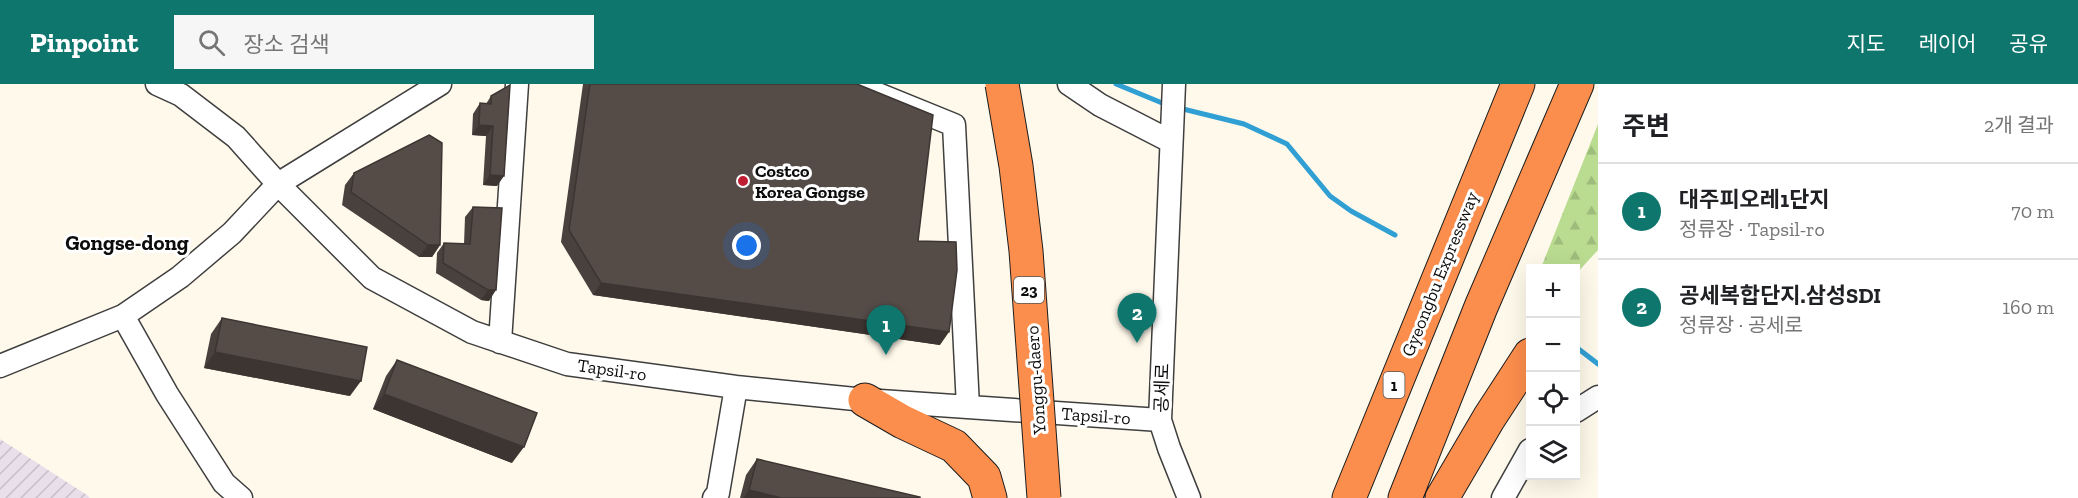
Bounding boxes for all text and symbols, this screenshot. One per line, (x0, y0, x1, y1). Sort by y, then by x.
search box (174, 15, 594, 69)
text: Pinpoint (30, 26, 138, 59)
icon: search (195, 26, 228, 59)
text: 장소 검색 (243, 31, 329, 58)
text: 지도 (1847, 31, 1885, 56)
text: 레이어 (1918, 31, 1976, 56)
text: 공유 (2009, 31, 2048, 56)
text: 주변 (1622, 110, 1670, 142)
text: 2개 결과 (1984, 113, 2054, 137)
place label: Costco Korea Gongse (755, 160, 865, 203)
marker: Costco Korea Gongse (736, 174, 750, 188)
text: 대주피오레1단지 (1679, 186, 1830, 213)
street label: Gyeongbu Expressway (1397, 188, 1483, 360)
text: 1 (1637, 199, 1646, 223)
text: 70 m (2011, 199, 2054, 223)
text: 정류장 · Tapsil-ro (1679, 217, 1825, 241)
district label: Gongse-dong (65, 230, 189, 255)
your location (732, 231, 761, 260)
map controls (1526, 264, 1580, 480)
button: + (1526, 264, 1580, 318)
road number: 23 (1014, 277, 1044, 303)
text: 공세복합단지.삼성SDI (1679, 282, 1881, 309)
pin: 2 (1118, 294, 1156, 343)
text: 2 (1636, 295, 1647, 319)
text: 160 m (2002, 295, 2054, 319)
pin: 1 (866, 306, 906, 355)
text: 정류장 · 공세로 (1679, 313, 1803, 337)
button: − (1526, 318, 1580, 372)
street label: Yonggu-daero (1021, 325, 1051, 436)
street label: Tapsil-ro (576, 354, 648, 386)
street label: 공세로 (1150, 363, 1174, 413)
road number: 1 (1384, 372, 1404, 398)
button: locate (1526, 372, 1580, 426)
street label: Tapsil-ro (1061, 403, 1131, 429)
button: layers (1526, 426, 1580, 480)

